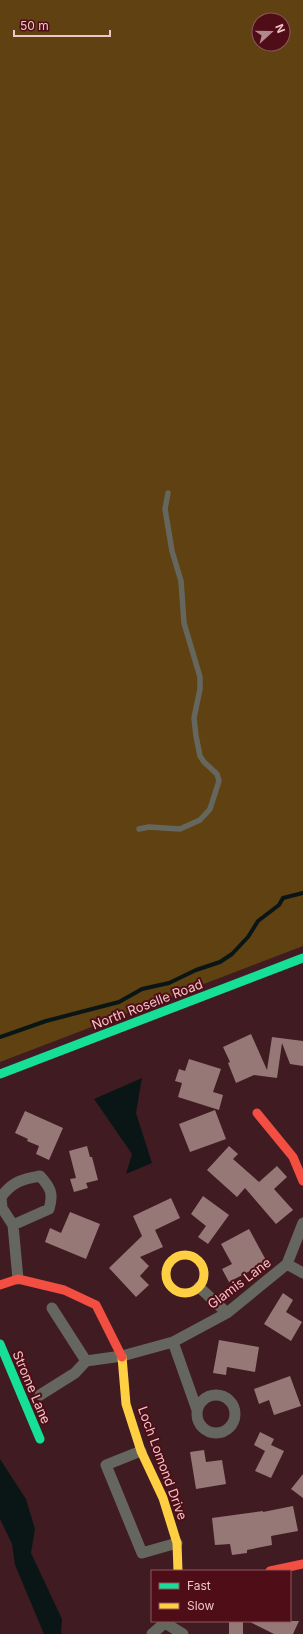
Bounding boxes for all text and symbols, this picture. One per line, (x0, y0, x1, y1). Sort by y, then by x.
scale bar (14, 12, 110, 38)
north arrow (251, 12, 291, 52)
text: 50 m (20, 18, 49, 33)
text: N (272, 22, 288, 35)
street label: North Roselle Road (89, 975, 205, 1033)
street label: Glamis Lane (204, 1254, 274, 1312)
street label: Strome Lane (9, 1348, 55, 1426)
street label: Loch Lomond Drive (135, 1404, 191, 1522)
legend (151, 1570, 291, 1622)
text: Fast (187, 1578, 211, 1593)
text: Slow (187, 1598, 215, 1613)

